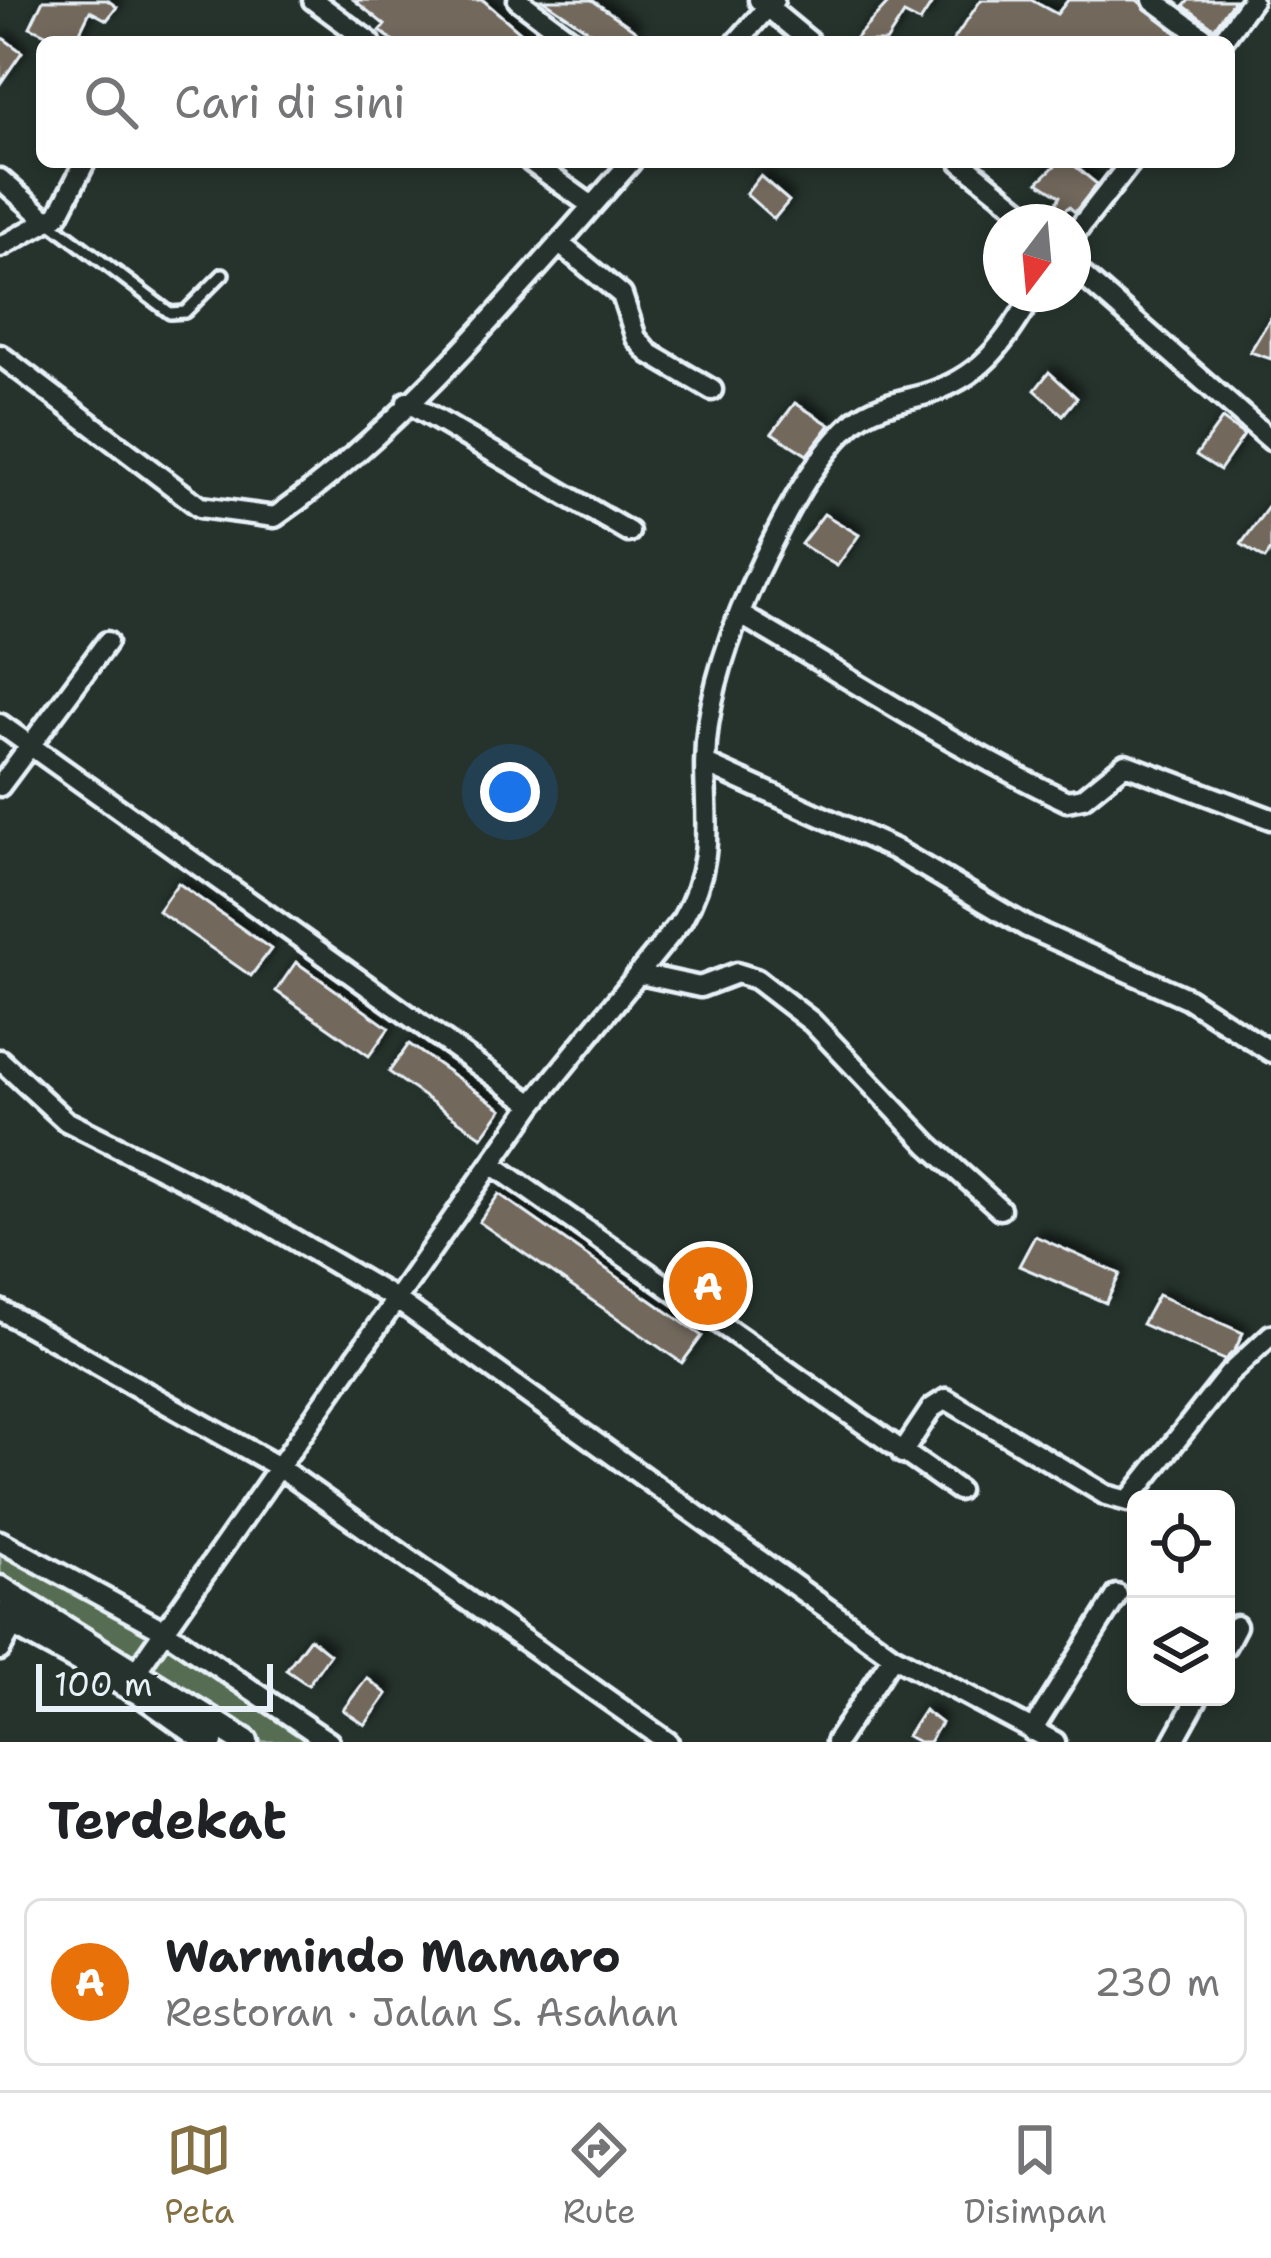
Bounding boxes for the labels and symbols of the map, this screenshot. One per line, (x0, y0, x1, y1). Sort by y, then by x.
north arrow (983, 204, 1091, 312)
your location (480, 762, 540, 822)
pin: A (669, 1241, 747, 1331)
scale bar (36, 1658, 273, 1711)

